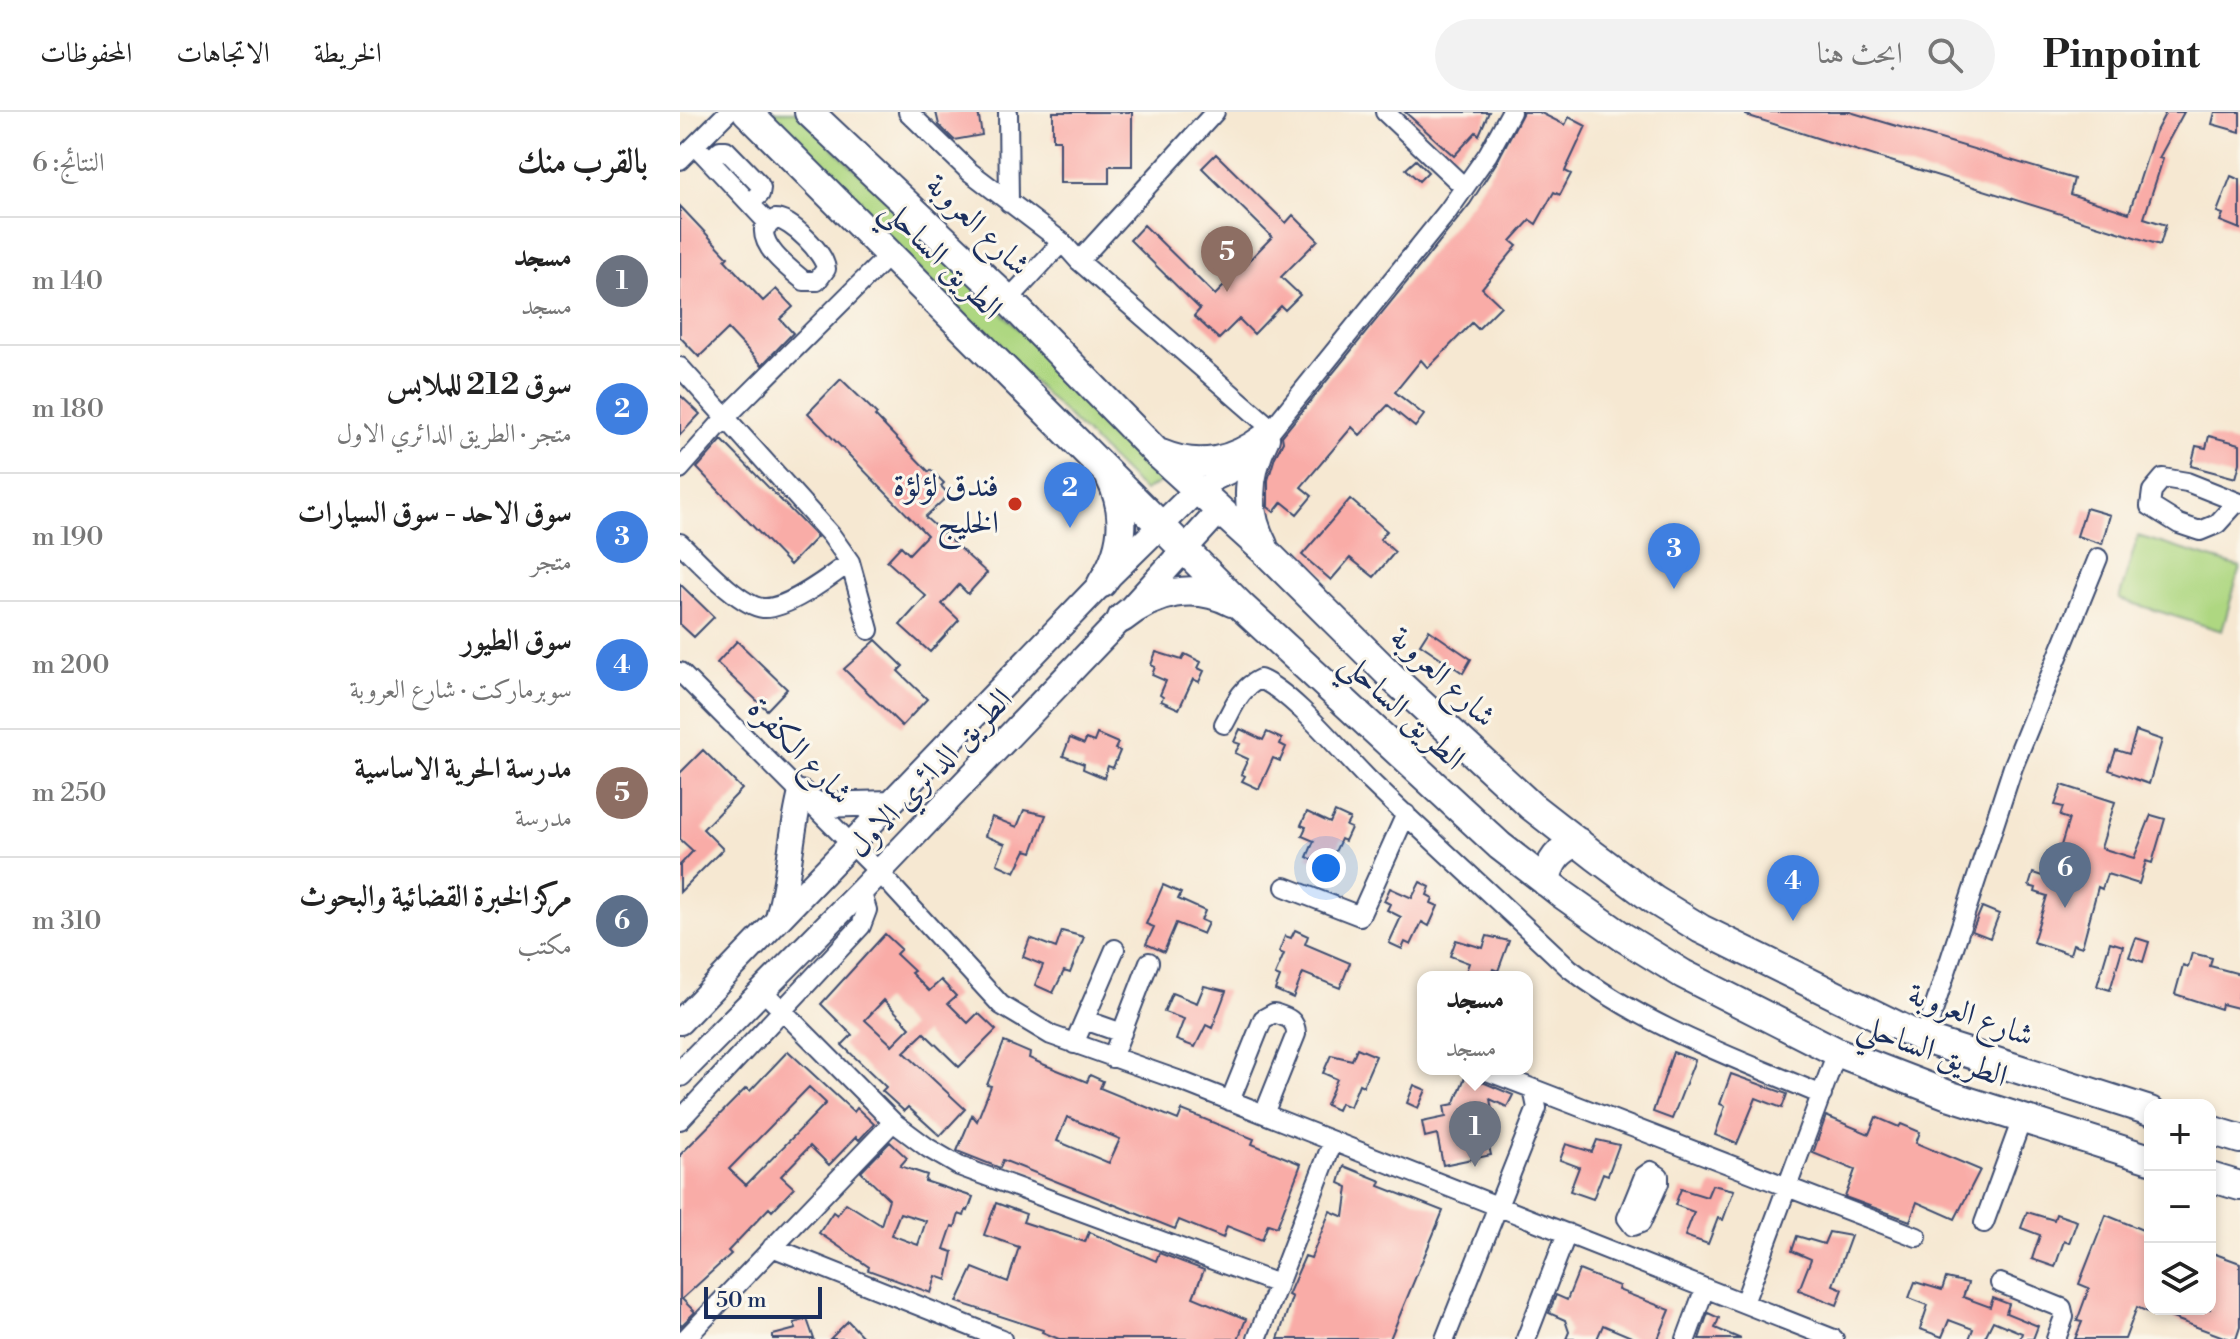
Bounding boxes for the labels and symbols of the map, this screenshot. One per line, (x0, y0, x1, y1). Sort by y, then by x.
street label: شارع العروبة (913, 165, 1039, 289)
street label: الطريق الساحلي (866, 190, 1011, 335)
pin: 5 (1201, 226, 1253, 292)
pin: 2 (1044, 462, 1096, 528)
place label: فندق لؤلؤة الخليج (893, 466, 999, 550)
marker: فندق لؤلؤة الخليج (1006, 495, 1024, 513)
pin: 3 (1648, 523, 1700, 589)
street label: شارع العروبة (1377, 618, 1505, 741)
street label: الطريق الساحلي (1326, 643, 1474, 786)
street label: الطريق الدائري الاول (839, 680, 1024, 869)
street label: شارع الكفرة (735, 689, 861, 817)
pin: 6 (2039, 842, 2091, 908)
your location (1306, 848, 1346, 888)
pin: 4 (1767, 855, 1819, 921)
street label: شارع العروبة (1901, 974, 2039, 1062)
street label: الطريق الساحلي (1850, 1006, 2013, 1106)
pin: 1 (1449, 1101, 1501, 1167)
scale bar (704, 1283, 822, 1319)

